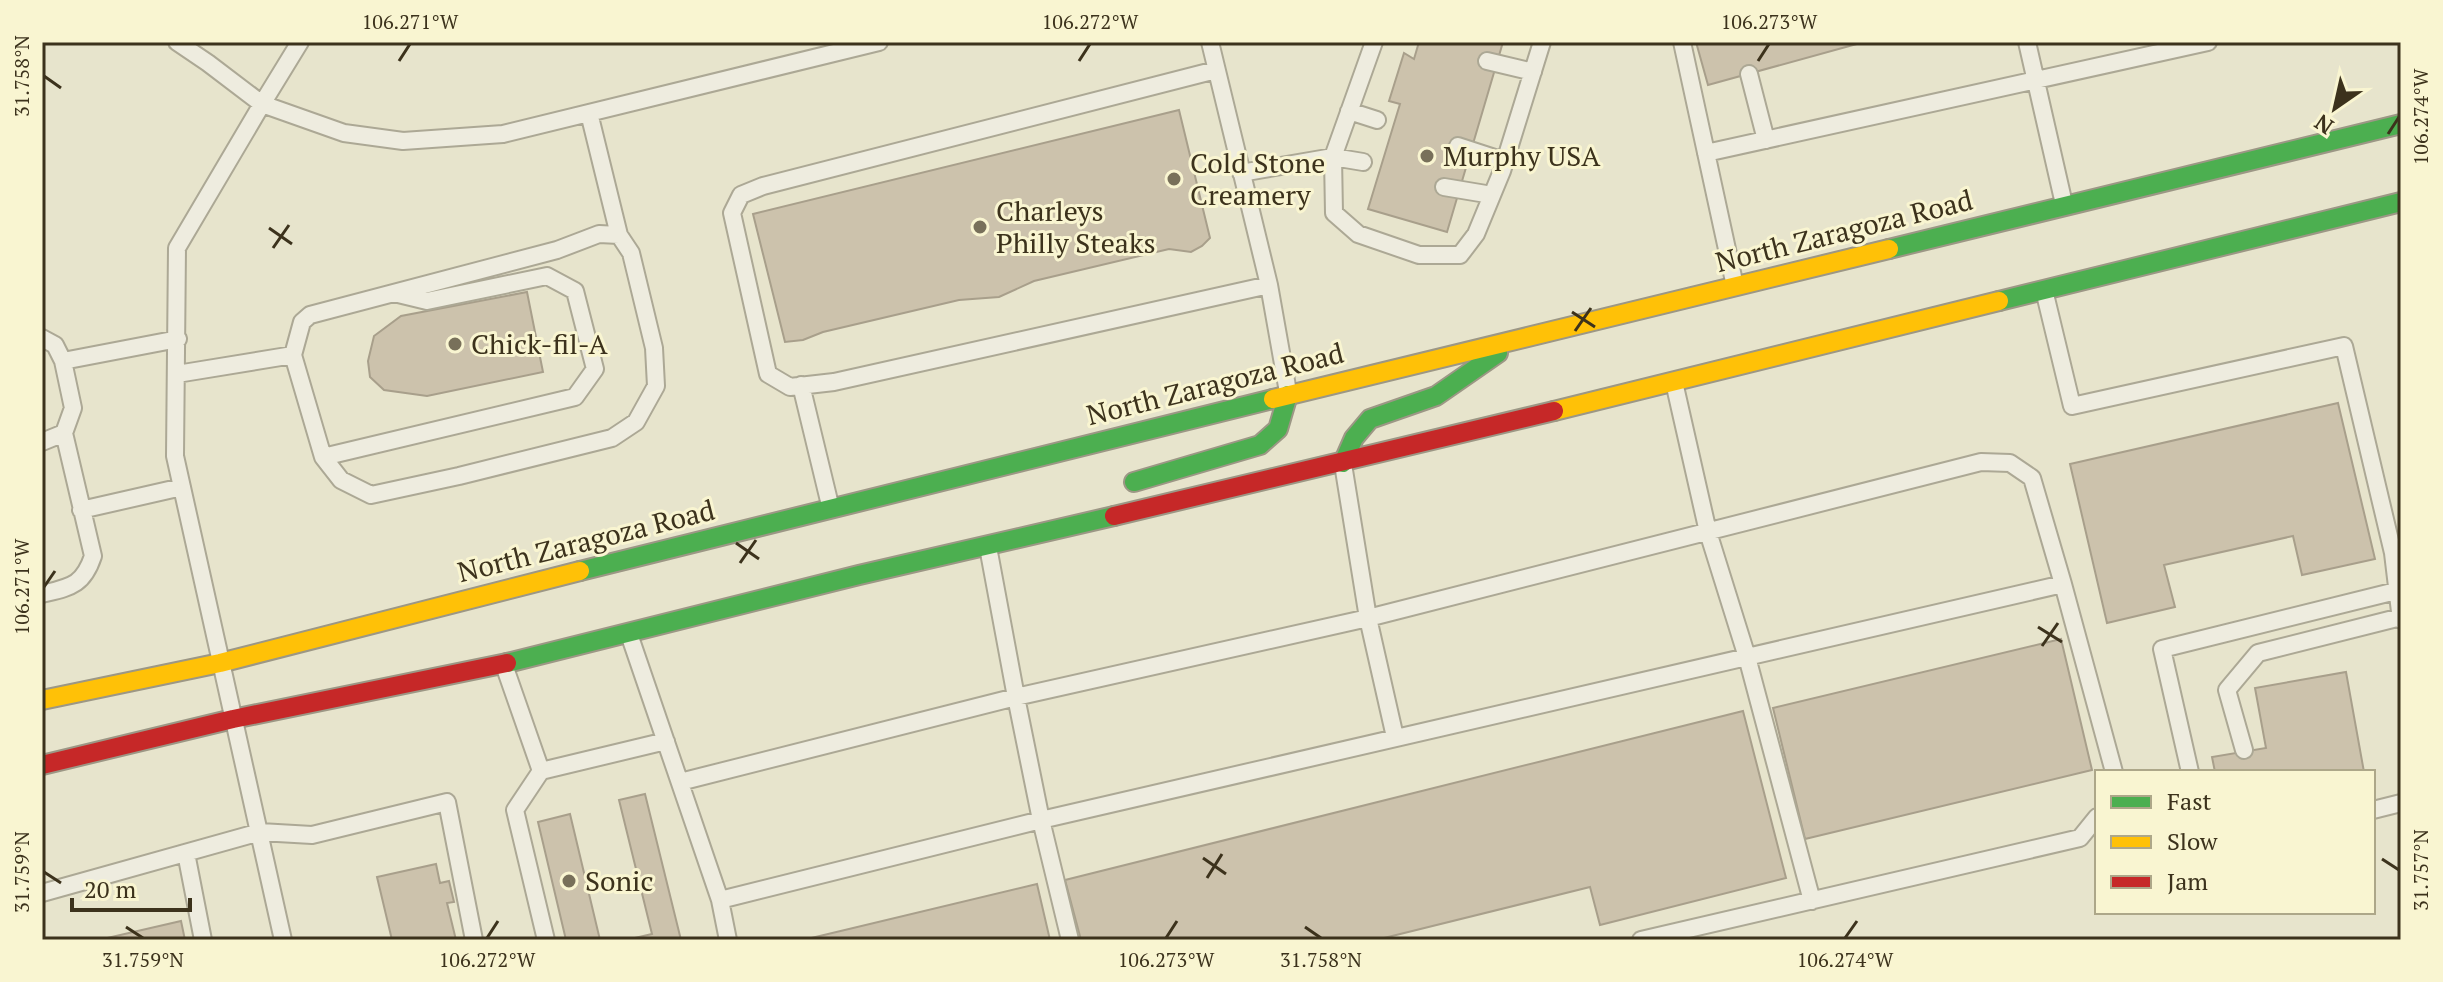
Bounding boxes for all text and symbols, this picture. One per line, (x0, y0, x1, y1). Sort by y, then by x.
text: 106.271°W (362, 8, 459, 35)
text: 106.272°W (1042, 8, 1139, 35)
text: 106.273°W (1721, 8, 1818, 35)
text: 31.758°N (8, 35, 35, 117)
north arrow (2295, 68, 2375, 148)
text: 106.274°W (2407, 68, 2434, 165)
text: N (2308, 108, 2339, 142)
place label: Murphy USA (1443, 137, 1601, 174)
place label: Cold Stone Creamery (1190, 144, 1325, 213)
marker: Murphy USA (1418, 147, 1436, 165)
marker: Cold Stone Creamery (1165, 170, 1183, 188)
street label: North Zaragoza Road (1712, 181, 1976, 280)
place label: Charleys Philly Steaks (996, 192, 1156, 261)
marker: Charleys Philly Steaks (971, 218, 989, 236)
place label: Chick-fil-A (471, 325, 608, 362)
street label: North Zaragoza Road (1083, 334, 1347, 433)
marker: Chick-fil-A (446, 335, 464, 353)
street label: North Zaragoza Road (454, 491, 718, 590)
text: 106.271°W (8, 538, 35, 635)
legend (2095, 770, 2375, 914)
text: Fast (2167, 785, 2212, 817)
text: Slow (2167, 825, 2218, 857)
text: 31.757°N (2407, 829, 2434, 911)
text: 31.759°N (8, 831, 35, 913)
scale bar (72, 862, 190, 912)
place label: Sonic (585, 862, 654, 899)
text: Jam (2167, 865, 2208, 897)
marker: Sonic (560, 872, 578, 890)
text: 20 m (84, 873, 136, 905)
text: 31.759°N (102, 946, 184, 973)
text: 106.272°W (439, 946, 536, 973)
text: 106.273°W (1118, 946, 1215, 973)
text: 31.758°N (1280, 946, 1362, 973)
text: 106.274°W (1797, 946, 1894, 973)

